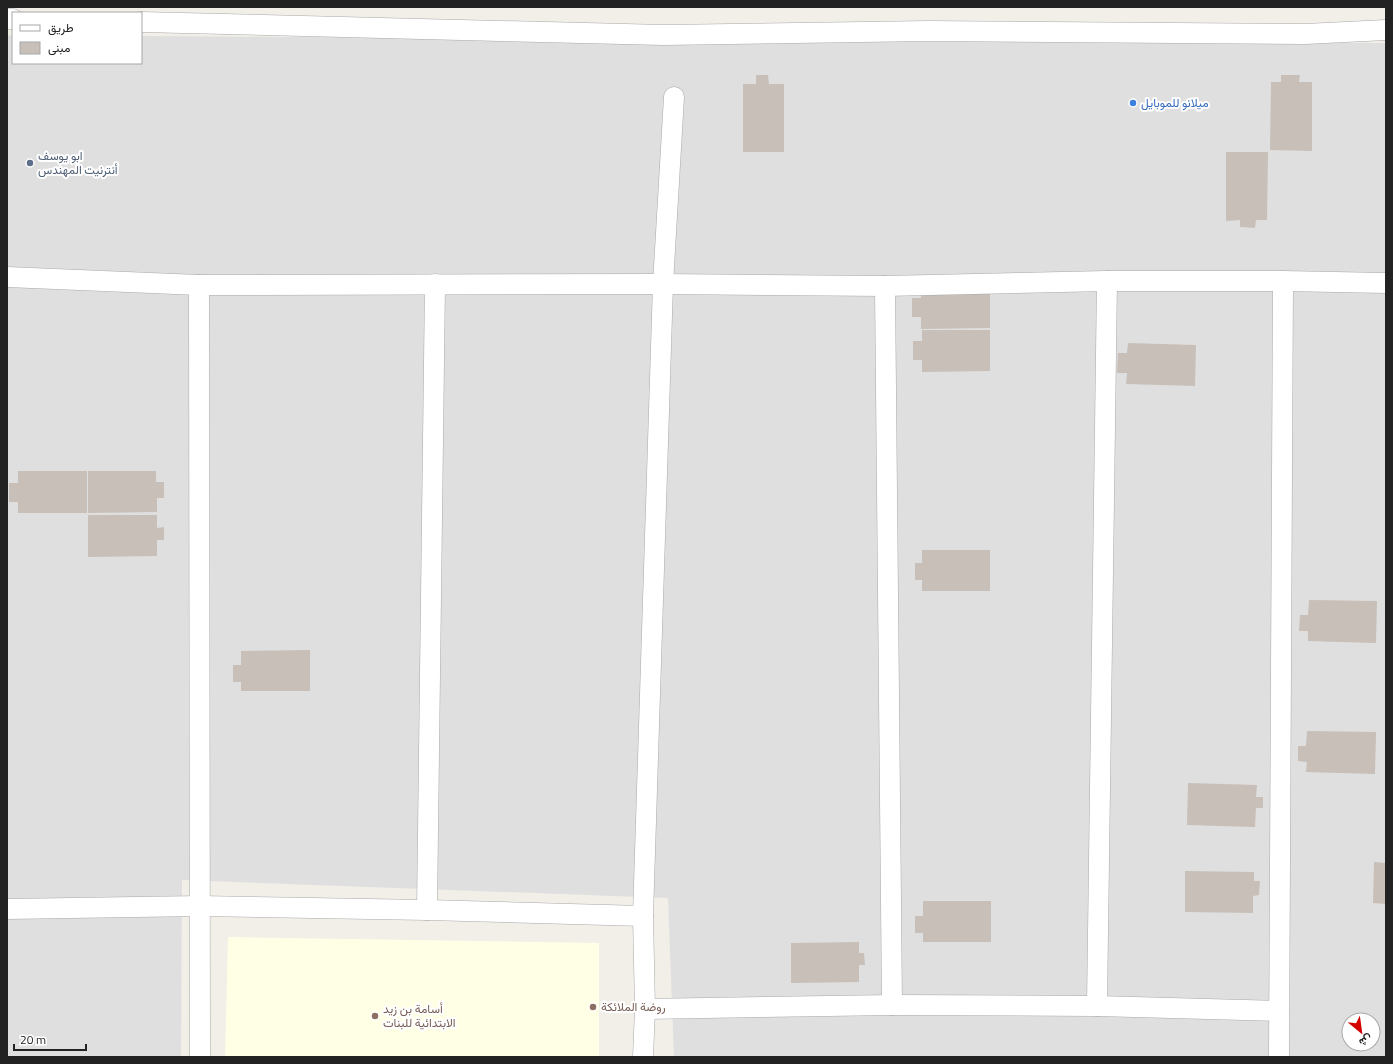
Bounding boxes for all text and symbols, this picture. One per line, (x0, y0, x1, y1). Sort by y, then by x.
legend (12, 12, 142, 64)
text: طريق (48, 18, 74, 37)
text: مبنى (48, 38, 70, 57)
place label: ميلانو للموبايل (1141, 93, 1209, 112)
marker: ميلانو للموبايل (1128, 98, 1138, 108)
place label: ابو يوسف أنترنيت المهندس (38, 146, 118, 179)
marker: ابو يوسف أنترنيت المهندس (25, 158, 35, 168)
place label: روضة الملائكة (601, 997, 666, 1016)
place label: أسامة بن زيد الابتدائية للبنات (383, 999, 456, 1032)
marker: روضة الملائكة (588, 1002, 598, 1012)
marker: أسامة بن زيد الابتدائية للبنات (370, 1011, 380, 1021)
north arrow (1341, 1012, 1381, 1052)
scale bar (14, 1026, 86, 1052)
text: 20 m (20, 1030, 46, 1049)
text: ش (1356, 1031, 1376, 1051)

